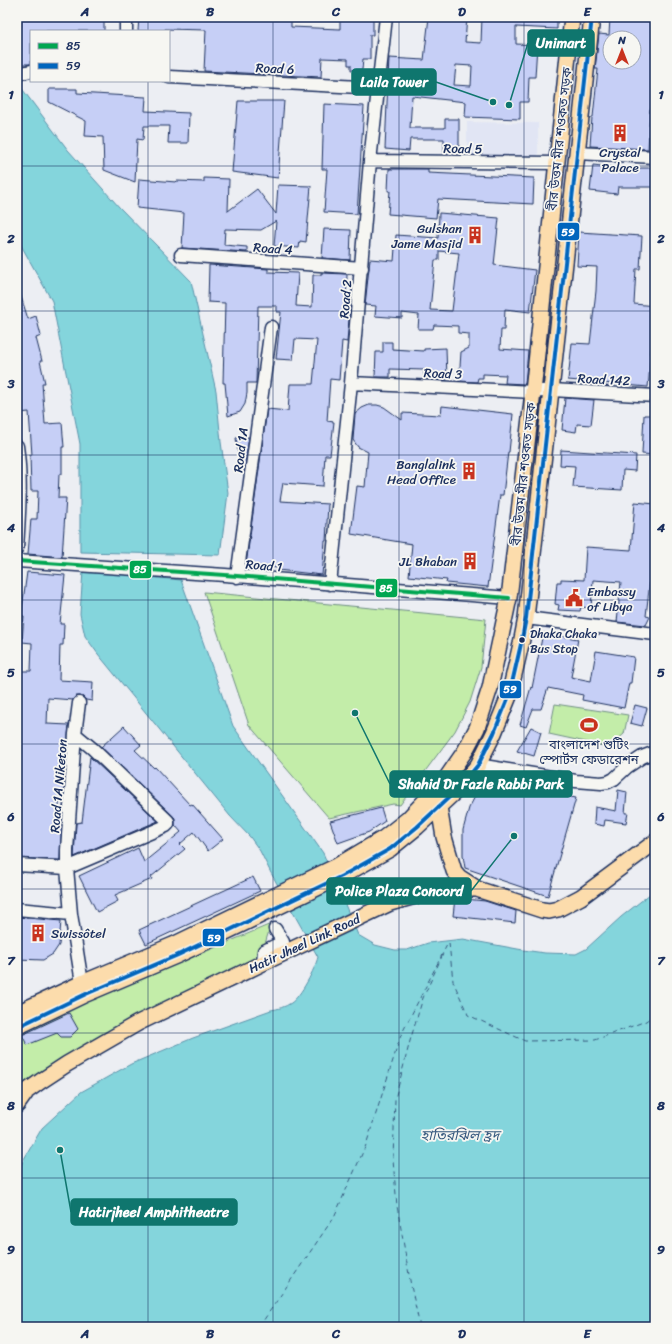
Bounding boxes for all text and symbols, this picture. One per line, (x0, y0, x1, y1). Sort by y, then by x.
text: A (80, 0, 89, 23)
text: B (206, 0, 215, 23)
text: C (331, 0, 341, 23)
text: D (458, 0, 466, 23)
text: E (583, 0, 592, 23)
legend (30, 30, 170, 82)
callout: Unimart (528, 30, 594, 56)
north arrow (602, 30, 642, 70)
text: Unimart (536, 31, 587, 56)
text: N (617, 31, 626, 50)
text: 85 (66, 35, 81, 57)
text: 59 (66, 55, 81, 77)
street label: Road 6 (255, 56, 295, 81)
street label: বীর উত্তম মীর শওকত সড়ক (540, 66, 579, 213)
callout: Laila Tower (352, 69, 436, 95)
text: Laila Tower (360, 70, 429, 95)
text: 1 (8, 83, 14, 106)
text: 1 (658, 83, 664, 106)
building icon: Crystal Palace (610, 123, 630, 143)
street label: Road 5 (443, 137, 483, 160)
place label: Crystal Palace (599, 141, 641, 179)
place label: Gulshan Jame Masjid (390, 217, 463, 255)
line badge: 59 (557, 222, 580, 241)
text: 59 (561, 223, 575, 242)
building icon: Gulshan Jame Masjid (465, 225, 485, 245)
text: 2 (6, 227, 15, 250)
text: 2 (656, 227, 665, 250)
street label: Road 4 (253, 236, 293, 261)
street label: Road 2 (332, 278, 359, 319)
street label: Road 3 (423, 361, 463, 386)
street label: Road 142 (577, 367, 631, 392)
text: 3 (6, 372, 15, 395)
text: 3 (656, 372, 665, 395)
street label: বীর উত্তম মীর শওকত সড়ক (504, 401, 543, 548)
street label: Road 1A (226, 426, 255, 474)
place label: Banglalink Head Office (387, 453, 456, 491)
building icon: Banglalink Head Office (459, 461, 479, 481)
text: 4 (6, 516, 16, 539)
text: 4 (656, 516, 666, 539)
place label: JL Bhaban (398, 550, 457, 573)
building icon: JL Bhaban (460, 551, 480, 571)
street label: Road 1 (245, 552, 284, 579)
line badge: 85 (129, 560, 152, 579)
text: 85 (132, 560, 147, 579)
line badge: 85 (375, 578, 398, 598)
text: 85 (378, 579, 393, 598)
place label: Embassy of Libya (587, 580, 636, 618)
public building icon: Embassy of Libya (564, 588, 584, 608)
place label: Dhaka Chaka Bus Stop (530, 623, 597, 660)
marker: Dhaka Chaka Bus Stop (517, 635, 527, 645)
text: 5 (7, 661, 15, 684)
text: 5 (657, 661, 665, 684)
line badge: 59 (499, 680, 522, 699)
text: 59 (503, 680, 517, 699)
sports icon: বাংলাদেশ শুটিং স্পোর্টস ফেডারেশন (579, 715, 599, 735)
place label: বাংলাদেশ শুটিং স্পোর্টস ফেডারেশন (539, 733, 639, 771)
street label: Road 1A Niketon (43, 738, 74, 834)
callout: Shahid Dr Fazle Rabbi Park (390, 771, 572, 797)
text: Shahid Dr Fazle Rabbi Park (397, 772, 565, 797)
text: 6 (6, 805, 15, 828)
text: 6 (656, 805, 665, 828)
callout: Police Plaza Concord (327, 878, 471, 904)
text: Police Plaza Concord (335, 879, 465, 904)
street label: Hatir Jheel Link Road (244, 907, 365, 979)
place label: Swissôtel (51, 922, 106, 945)
building icon: Swissôtel (28, 923, 48, 943)
line badge: 59 (202, 928, 225, 947)
text: 59 (207, 929, 221, 948)
text: 7 (7, 949, 16, 972)
text: 7 (657, 949, 666, 972)
text: 8 (6, 1094, 15, 1117)
text: 8 (656, 1094, 665, 1117)
water label: হাতিরঝিল হ্রদ (421, 1123, 502, 1148)
callout: Hatirjheel Amphitheatre (71, 1199, 237, 1225)
text: Hatirjheel Amphitheatre (78, 1200, 230, 1225)
text: 9 (7, 1238, 15, 1261)
text: 9 (657, 1238, 665, 1261)
text: A (80, 1322, 89, 1344)
text: B (206, 1322, 215, 1344)
text: C (331, 1322, 341, 1344)
text: D (458, 1322, 466, 1344)
text: E (583, 1322, 592, 1344)

